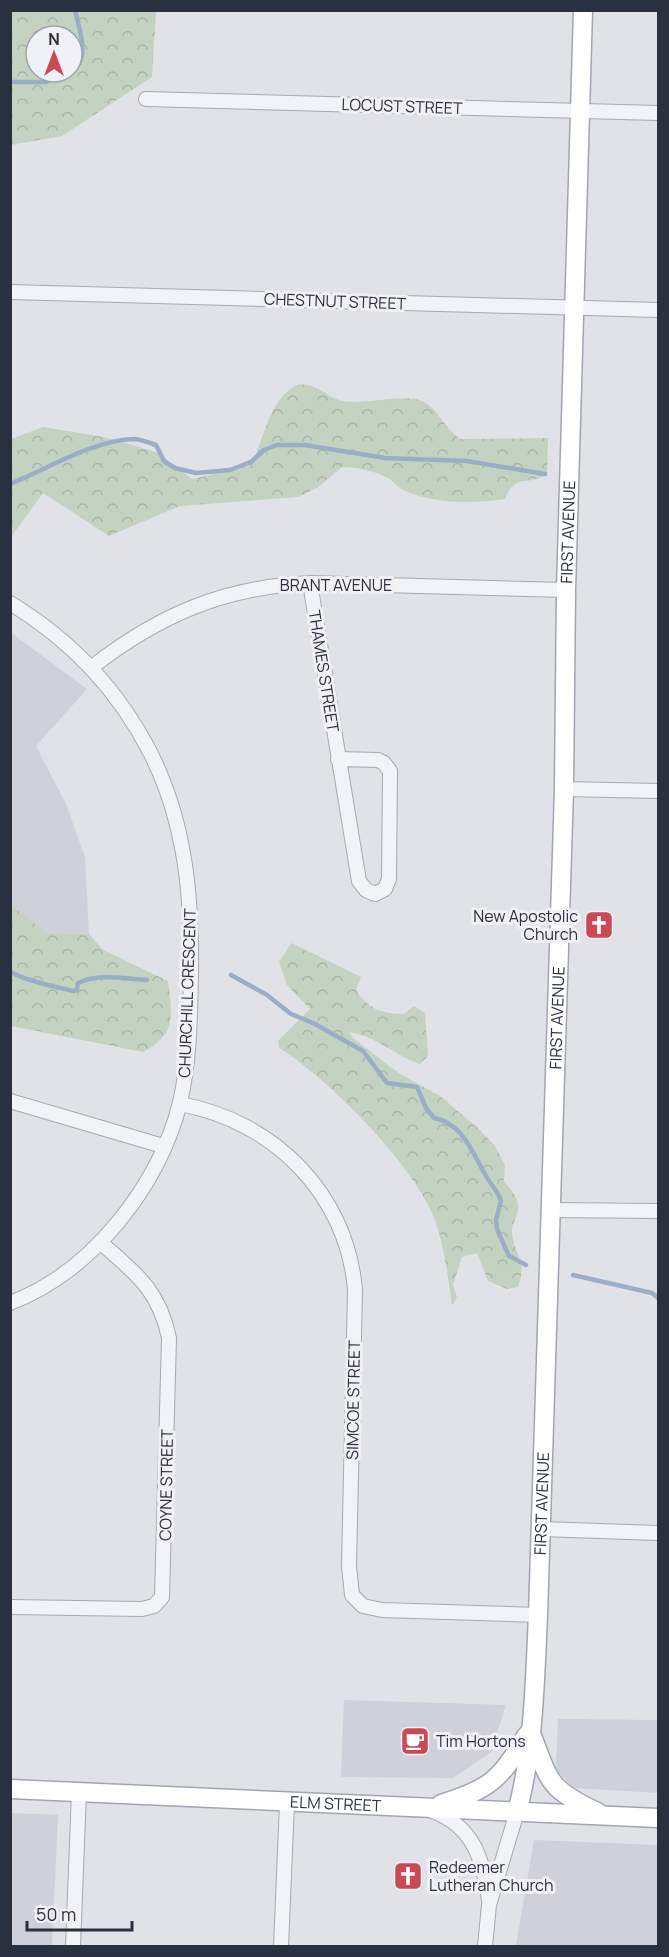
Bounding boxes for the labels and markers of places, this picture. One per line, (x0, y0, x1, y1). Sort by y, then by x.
place label: New Apostolic Church (473, 905, 578, 945)
church icon: New Apostolic Church (583, 909, 615, 941)
cafe icon: Tim Hortons (399, 1725, 431, 1757)
place label: Tim Hortons (436, 1730, 526, 1752)
place label: Redeemer Lutheran Church (429, 1856, 553, 1896)
church icon: Redeemer Lutheran Church (392, 1860, 424, 1892)

